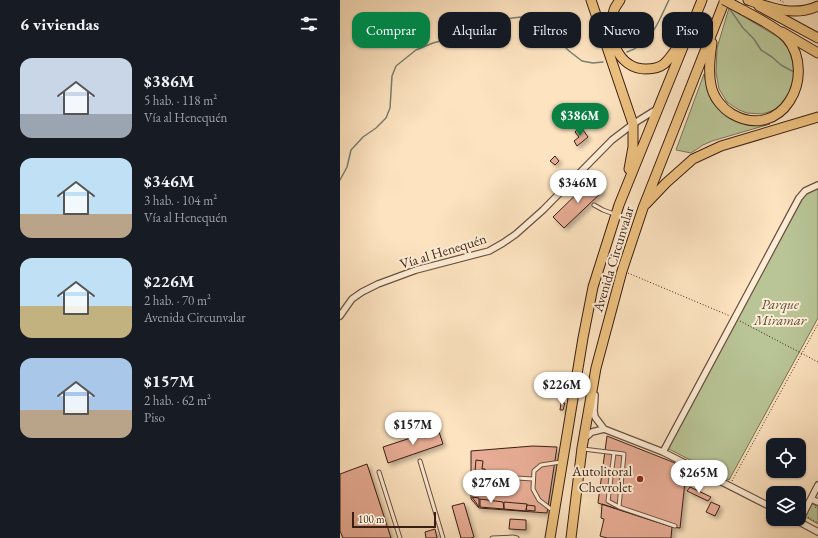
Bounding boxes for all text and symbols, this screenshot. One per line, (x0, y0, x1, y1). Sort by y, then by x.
chip: Comprar (352, 12, 430, 48)
chip: Alquilar (438, 12, 511, 48)
chip: Filtros (519, 12, 581, 48)
chip: Nuevo (589, 12, 654, 48)
chip: Piso (662, 12, 713, 48)
text: 6 viviendas (20, 13, 99, 35)
icon: filters (298, 13, 320, 35)
text: $386M (144, 70, 194, 92)
icon: home (52, 74, 100, 122)
text: 5 hab. · 118 m² (144, 92, 217, 109)
pin: $386M (552, 103, 608, 137)
text: $386M (561, 107, 599, 124)
text: Vía al Henequén (144, 109, 227, 126)
text: $346M (144, 170, 194, 192)
pin: $346M (550, 170, 606, 204)
icon: home (52, 174, 100, 222)
text: $346M (559, 174, 597, 191)
text: 3 hab. · 104 m² (144, 192, 217, 209)
street label: Avenida Circunvalar (588, 204, 638, 315)
text: Vía al Henequén (144, 209, 227, 226)
street label: Vía al Henequén (397, 229, 489, 273)
text: $226M (144, 270, 194, 292)
icon: home (52, 274, 100, 322)
text: 2 hab. · 70 m² (144, 292, 211, 309)
park label: Parque Miramar (753, 295, 807, 329)
text: Avenida Circunvalar (144, 309, 246, 326)
text: $157M (144, 370, 194, 392)
pin: $226M (534, 372, 590, 406)
icon: home (52, 374, 100, 422)
text: $226M (543, 376, 581, 393)
text: 2 hab. · 62 m² (144, 392, 211, 409)
text: Piso (144, 409, 165, 426)
pin: $157M (385, 412, 441, 446)
text: $157M (394, 416, 432, 433)
map controls (766, 438, 806, 526)
button: locate (766, 438, 806, 478)
pin: $265M (671, 460, 727, 494)
place label: Autolitoral Chevrolet (571, 462, 633, 496)
text: $265M (680, 464, 718, 481)
pin: $276M (463, 470, 519, 504)
text: $276M (472, 474, 510, 491)
marker: Autolitoral Chevrolet (635, 474, 645, 484)
button: layers (766, 486, 806, 526)
scale bar (352, 510, 436, 529)
text: 100 m (358, 512, 385, 526)

